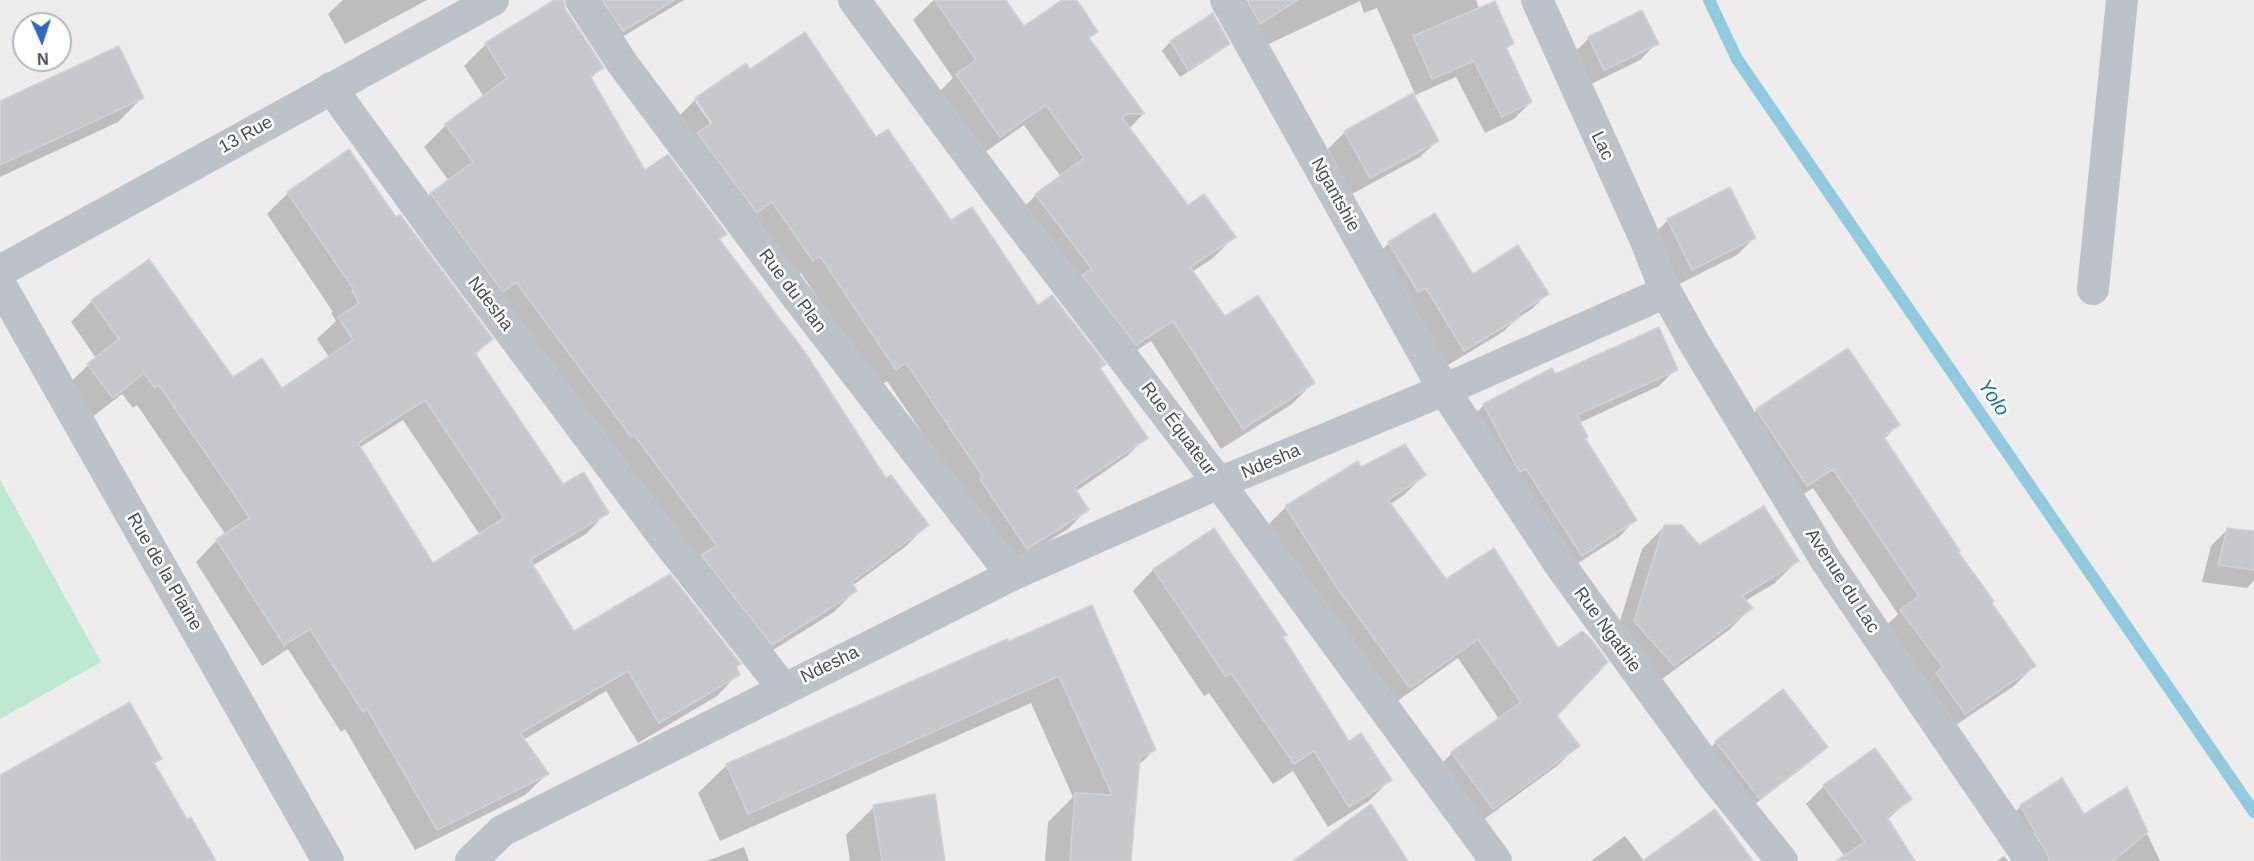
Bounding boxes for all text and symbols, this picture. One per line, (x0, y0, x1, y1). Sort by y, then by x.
north arrow (12, 12, 72, 72)
text: N (37, 50, 49, 67)
street label: 13 Rue (215, 111, 277, 159)
street label: Lac (1586, 128, 1618, 164)
street label: Ngantshie (1306, 154, 1364, 236)
street label: Rue du Plan (754, 245, 830, 337)
street label: Ndesha (463, 273, 517, 335)
water label: Yolo (1972, 375, 2014, 421)
street label: Rue Équateur (1136, 378, 1220, 480)
street label: Ndesha (1238, 440, 1304, 484)
street label: Rue de la Plaine (122, 509, 206, 635)
street label: Avenue du Lac (1800, 525, 1884, 637)
street label: Rue Ngathie (1569, 583, 1645, 677)
street label: Ndesha (797, 642, 863, 688)

